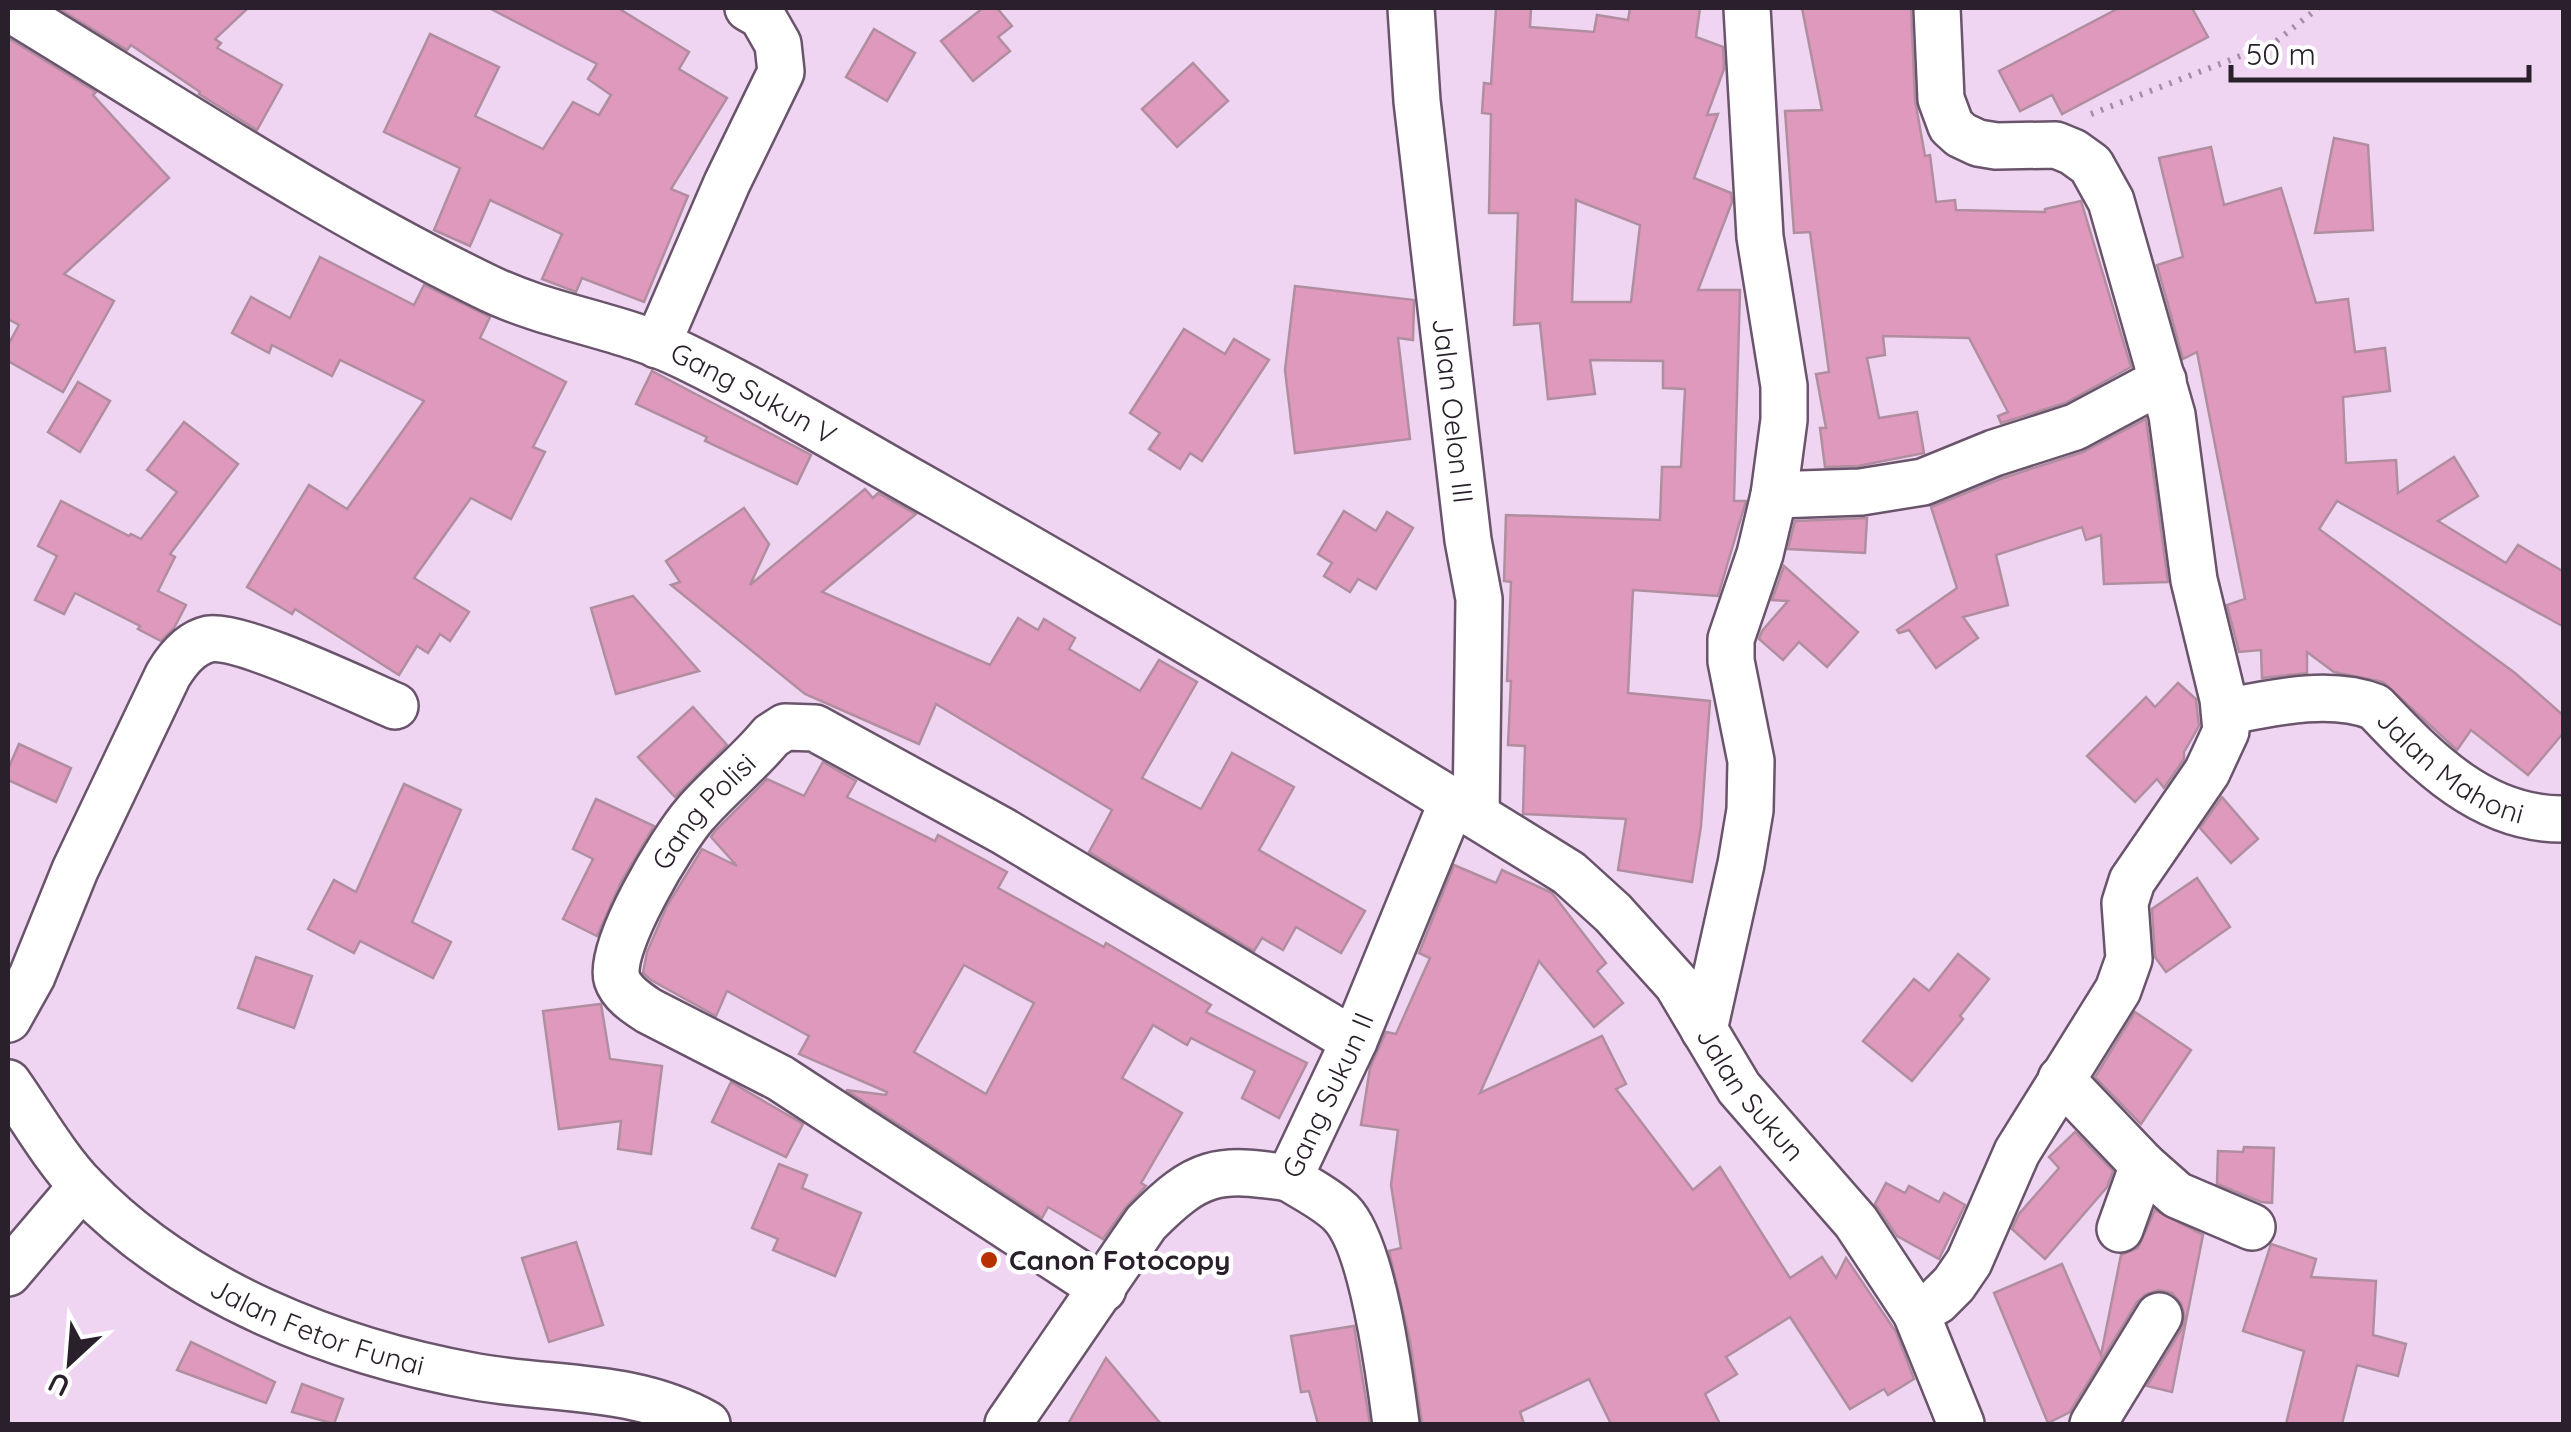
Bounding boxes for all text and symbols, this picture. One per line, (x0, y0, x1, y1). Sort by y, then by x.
scale bar (2231, 20, 2528, 82)
text: 50 m (2246, 35, 2316, 73)
street label: Jalan Oelon III (1425, 316, 1482, 505)
street label: Gang Sukun V (665, 334, 843, 452)
street label: Jalan Mahoni (2370, 702, 2528, 831)
street label: Gang Polisi (644, 745, 763, 876)
street label: Gang Sukun II (1274, 1007, 1381, 1183)
street label: Jalan Sukun (1690, 1020, 1812, 1168)
place label: Canon Fotocopy (1009, 1242, 1230, 1277)
marker: Canon Fotocopy (978, 1249, 1000, 1271)
street label: Jalan Fetor Funai (204, 1270, 428, 1382)
north arrow (20, 1312, 120, 1412)
text: U (42, 1365, 75, 1405)

